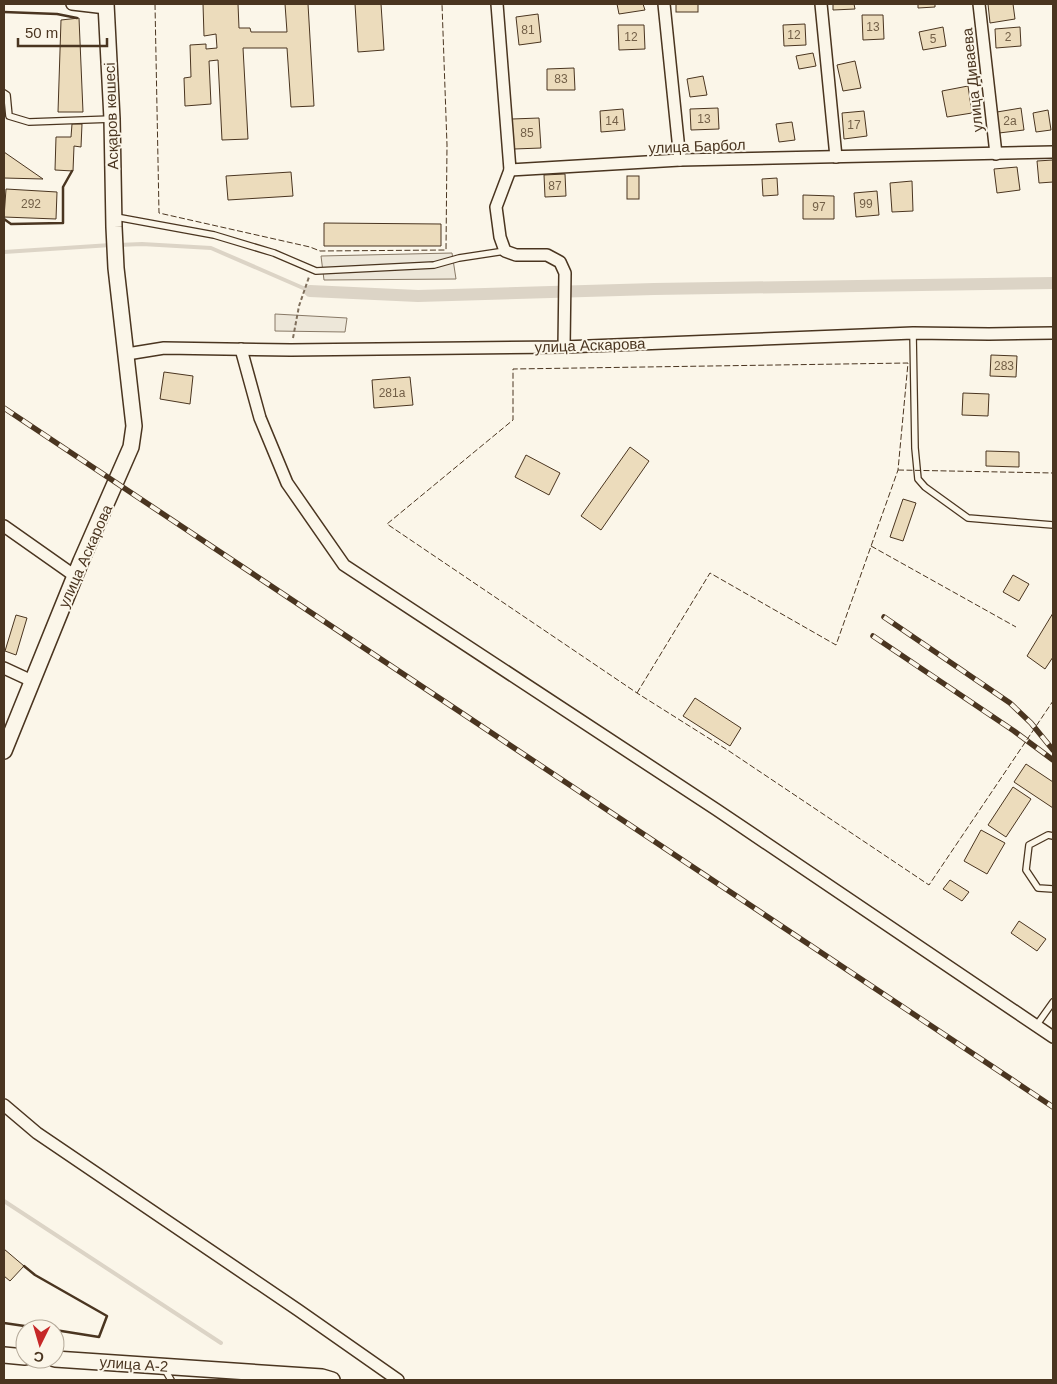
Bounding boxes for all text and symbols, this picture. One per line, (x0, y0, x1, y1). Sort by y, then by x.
scale bar (18, 15, 106, 47)
house number: 13 (866, 20, 880, 34)
house number: 81 (521, 23, 535, 37)
text: 50 m (25, 24, 58, 41)
street label: улица Диваева (958, 26, 986, 133)
house number: 12 (787, 28, 801, 42)
house number: 12 (624, 30, 638, 44)
house number: 2 (1005, 30, 1012, 44)
house number: 5 (930, 32, 937, 46)
street label: Асқаров көшесі (101, 62, 121, 170)
house number: 83 (554, 72, 568, 86)
house number: 13 (697, 112, 711, 126)
house number: 14 (605, 114, 619, 128)
house number: 2а (1003, 114, 1017, 128)
house number: 17 (847, 118, 861, 132)
house number: 85 (520, 126, 534, 140)
street label: улица Барбол (648, 136, 746, 156)
house number: 87 (548, 179, 562, 193)
house number: 292 (21, 197, 41, 211)
house number: 99 (859, 197, 873, 211)
house number: 97 (812, 200, 826, 214)
street label: улица Аскарова (534, 335, 646, 355)
house number: 283 (994, 359, 1014, 373)
house number: 281а (379, 386, 406, 400)
street label: улица Аскарова (55, 501, 116, 610)
north arrow (15, 1319, 65, 1369)
text: С (33, 1349, 45, 1365)
street label: улица А-2 (99, 1353, 169, 1375)

